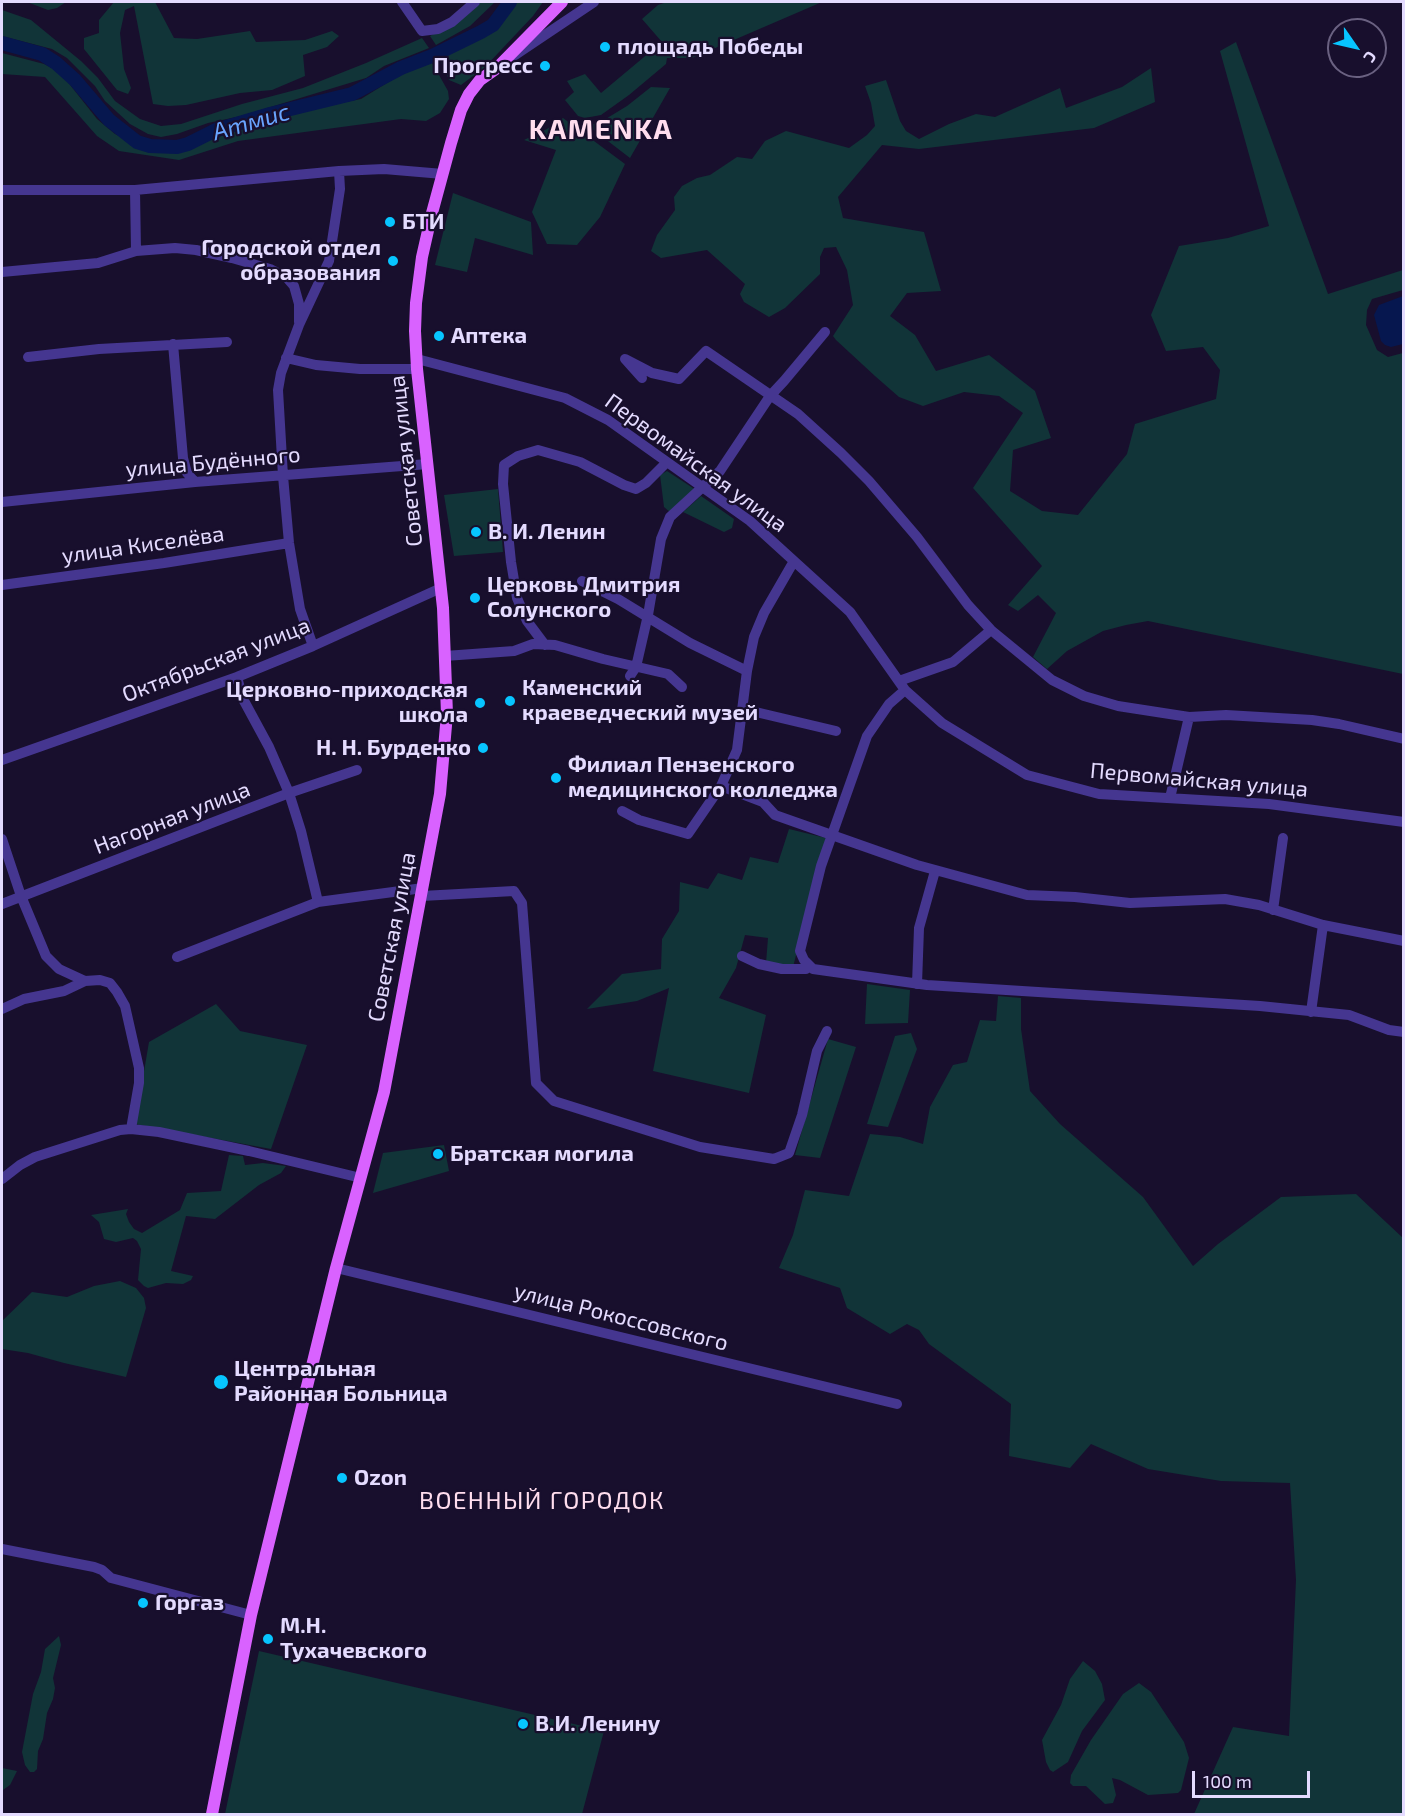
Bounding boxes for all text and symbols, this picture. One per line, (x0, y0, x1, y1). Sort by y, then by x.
north arrow (1327, 18, 1387, 78)
place label: площадь Победы (617, 34, 803, 60)
marker: площадь Победы (598, 40, 612, 54)
text: С (1360, 48, 1381, 66)
place label: Прогресс (433, 53, 533, 79)
marker: Прогресс (538, 59, 552, 73)
water label: Атмис (209, 97, 293, 147)
district label: KAMENKA (529, 113, 673, 147)
place label: БТИ (402, 209, 444, 235)
marker: БТИ (383, 215, 397, 229)
place label: Городской отдел образования (201, 235, 381, 286)
marker: Городской отдел образования (386, 254, 400, 268)
place label: Аптека (451, 323, 527, 349)
marker: Аптека (432, 329, 446, 343)
street label: Советская улица (384, 374, 428, 548)
street label: Первомайская улица (600, 388, 792, 538)
street label: улица Будённого (124, 441, 302, 483)
place label: В. И. Ленин (488, 519, 606, 545)
street label: улица Киселёва (60, 521, 226, 569)
marker: В. И. Ленин (469, 525, 483, 539)
place label: Церковь Дмитрия Солунского (487, 572, 680, 624)
marker: Церковь Дмитрия Солунского (468, 591, 482, 605)
street label: Октябрьская улица (118, 612, 314, 708)
place label: Каменский краеведческий музей (522, 675, 758, 726)
place label: Церковно-приходская школа (226, 677, 468, 728)
marker: Каменский краеведческий музей (503, 694, 517, 708)
marker: Церковно-приходская школа (473, 696, 487, 710)
place label: Н. Н. Бурденко (316, 735, 471, 761)
marker: Н. Н. Бурденко (476, 741, 490, 755)
place label: Филиал Пензенского медицинского колледжа (568, 752, 838, 804)
street label: Первомайская улица (1089, 757, 1309, 803)
marker: Филиал Пензенского медицинского колледжа (549, 771, 563, 785)
street label: Нагорная улица (90, 776, 254, 860)
street label: Советская улица (363, 850, 421, 1024)
place label: Братская могила (450, 1141, 634, 1167)
marker: Братская могила (431, 1147, 445, 1161)
street label: улица Рокоссовского (511, 1278, 731, 1356)
place label: Центральная Районная Больница (234, 1356, 448, 1408)
marker: Центральная Районная Больница (212, 1373, 230, 1391)
place label: Ozon (354, 1465, 407, 1491)
marker: Ozon (335, 1471, 349, 1485)
district label: ВОЕННЫЙ ГОРОДОК (419, 1487, 665, 1515)
place label: Горгаз (155, 1590, 224, 1616)
marker: Горгаз (136, 1596, 150, 1610)
place label: М.Н. Тухачевского (280, 1613, 427, 1664)
marker: М.Н. Тухачевского (261, 1632, 275, 1646)
place label: В.И. Ленину (535, 1711, 660, 1737)
marker: В.И. Ленину (516, 1717, 530, 1731)
scale bar (1195, 1759, 1314, 1797)
text: 100 m (1203, 1770, 1252, 1792)

